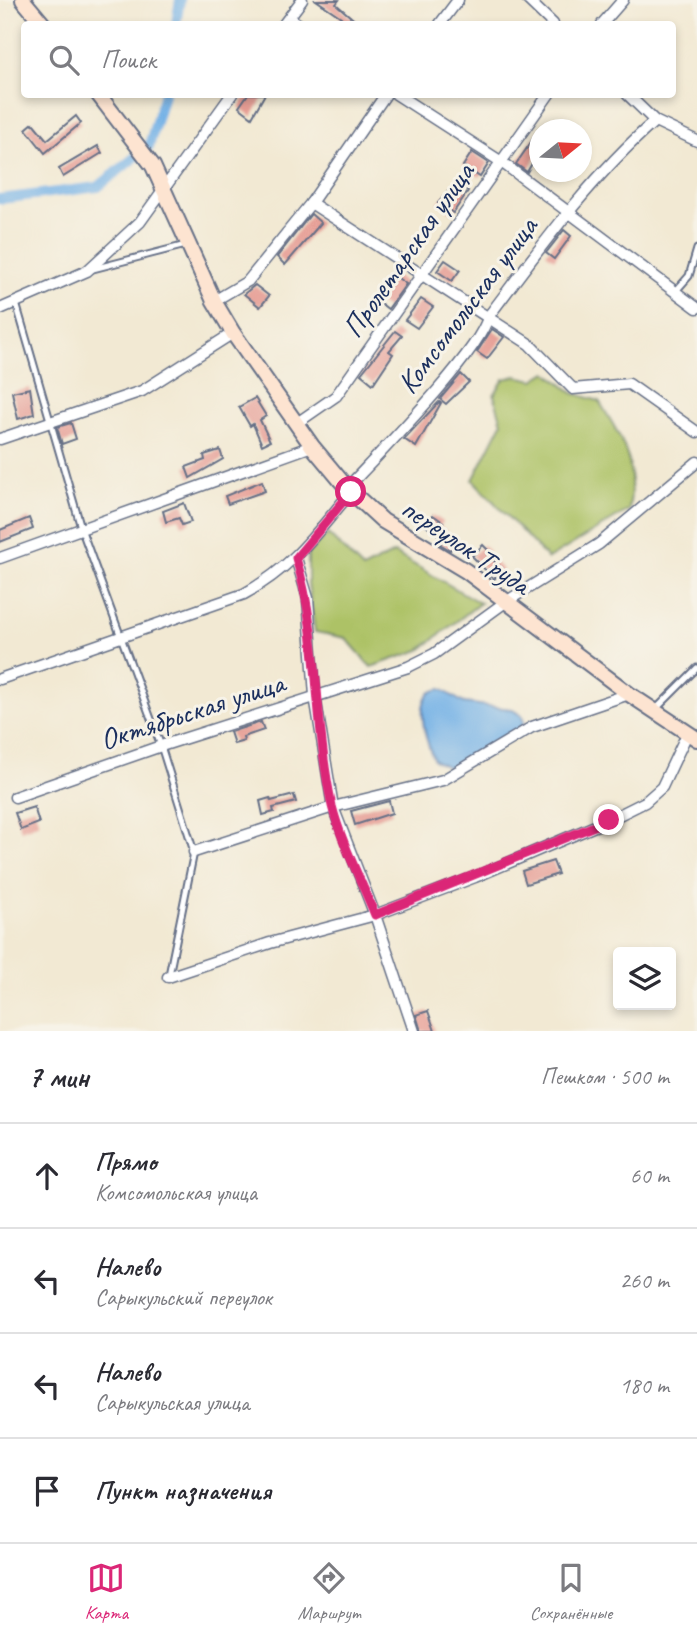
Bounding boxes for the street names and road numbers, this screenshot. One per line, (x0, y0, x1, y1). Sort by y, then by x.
street label: Пролетарская улица (334, 153, 484, 345)
street label: Комсомольская улица (388, 208, 547, 401)
street label: переулок Труда (394, 489, 540, 605)
street label: Октябрьская улица (95, 662, 292, 759)

